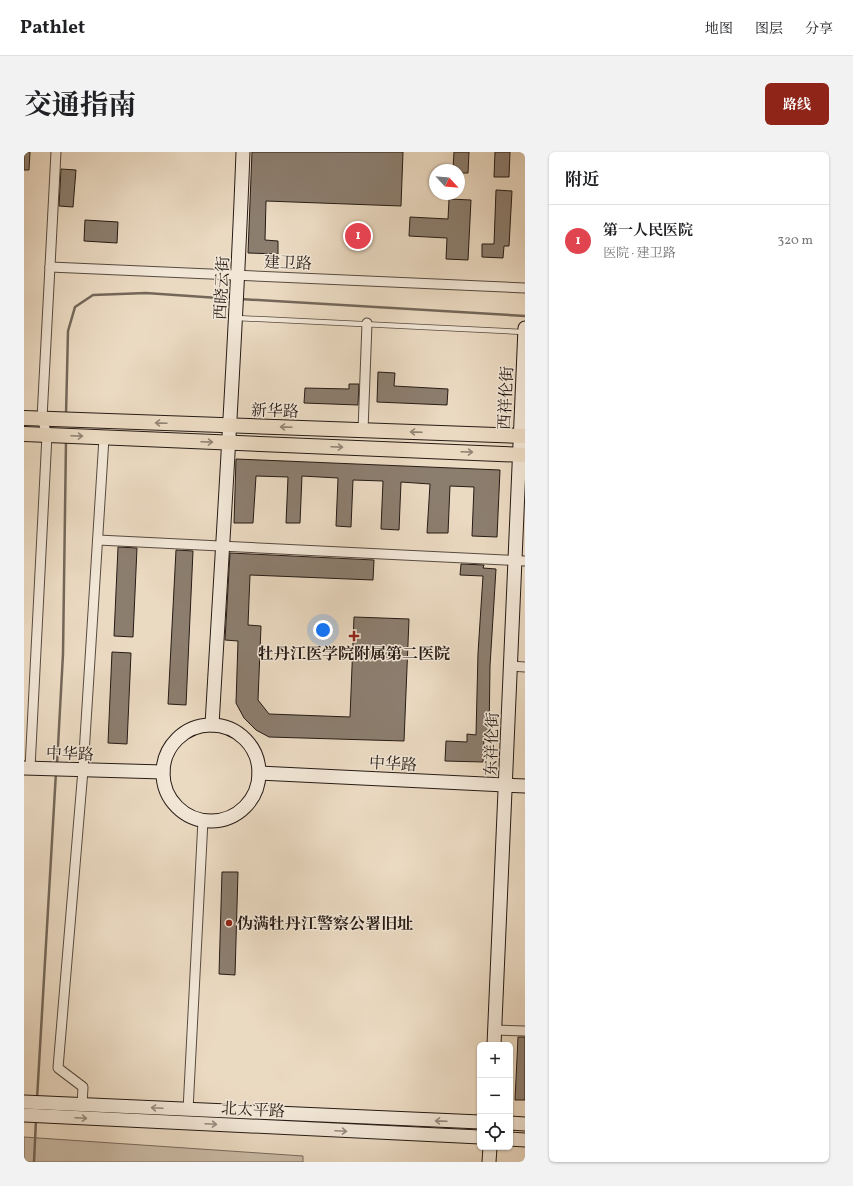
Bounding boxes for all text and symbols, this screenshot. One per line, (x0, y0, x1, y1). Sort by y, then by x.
text: Pathlet (20, 15, 85, 41)
text: 地图 (705, 20, 733, 39)
text: 图层 (755, 20, 783, 39)
text: 分享 (805, 20, 833, 39)
button: 路线 (765, 83, 829, 125)
text: 交通指南 (24, 87, 136, 126)
north arrow (429, 164, 465, 200)
text: 附近 (565, 169, 599, 192)
pin: 1 (345, 221, 371, 251)
text: 第一人民医院 (603, 221, 693, 242)
text: 1 (575, 232, 581, 250)
text: 320 m (778, 232, 813, 250)
text: 医院 · 建卫路 (603, 245, 676, 263)
street label: 建卫路 (264, 252, 312, 276)
street label: 西晓云街 (210, 256, 236, 321)
street label: 西祥伦街 (494, 366, 520, 431)
street label: 新华路 (251, 400, 299, 424)
one-way arrow (155, 419, 168, 426)
one-way arrow (280, 423, 293, 431)
one-way arrow (410, 428, 423, 436)
one-way arrow (70, 433, 83, 440)
one-way arrow (200, 438, 213, 445)
one-way arrow (330, 443, 343, 451)
one-way arrow (460, 449, 473, 456)
your location (313, 620, 333, 640)
marker: 牡丹江医学院附属第二医院 (348, 630, 360, 642)
place label: 牡丹江医学院附属第二医院 (258, 644, 450, 666)
street label: 东祥伦街 (481, 712, 505, 776)
street label: 中华路 (46, 743, 94, 767)
street label: 中华路 (368, 753, 417, 777)
place label: 伪满牡丹江警察公署旧址 (237, 914, 413, 936)
marker: 伪满牡丹江警察公署旧址 (224, 918, 234, 928)
map controls (477, 1042, 513, 1150)
button: + (477, 1042, 513, 1078)
button: − (477, 1078, 513, 1114)
street label: 北太平路 (220, 1098, 285, 1124)
one-way arrow (151, 1105, 164, 1112)
one-way arrow (74, 1114, 87, 1122)
button: locate (477, 1114, 513, 1150)
one-way arrow (435, 1117, 448, 1124)
one-way arrow (204, 1121, 217, 1128)
one-way arrow (334, 1127, 347, 1134)

